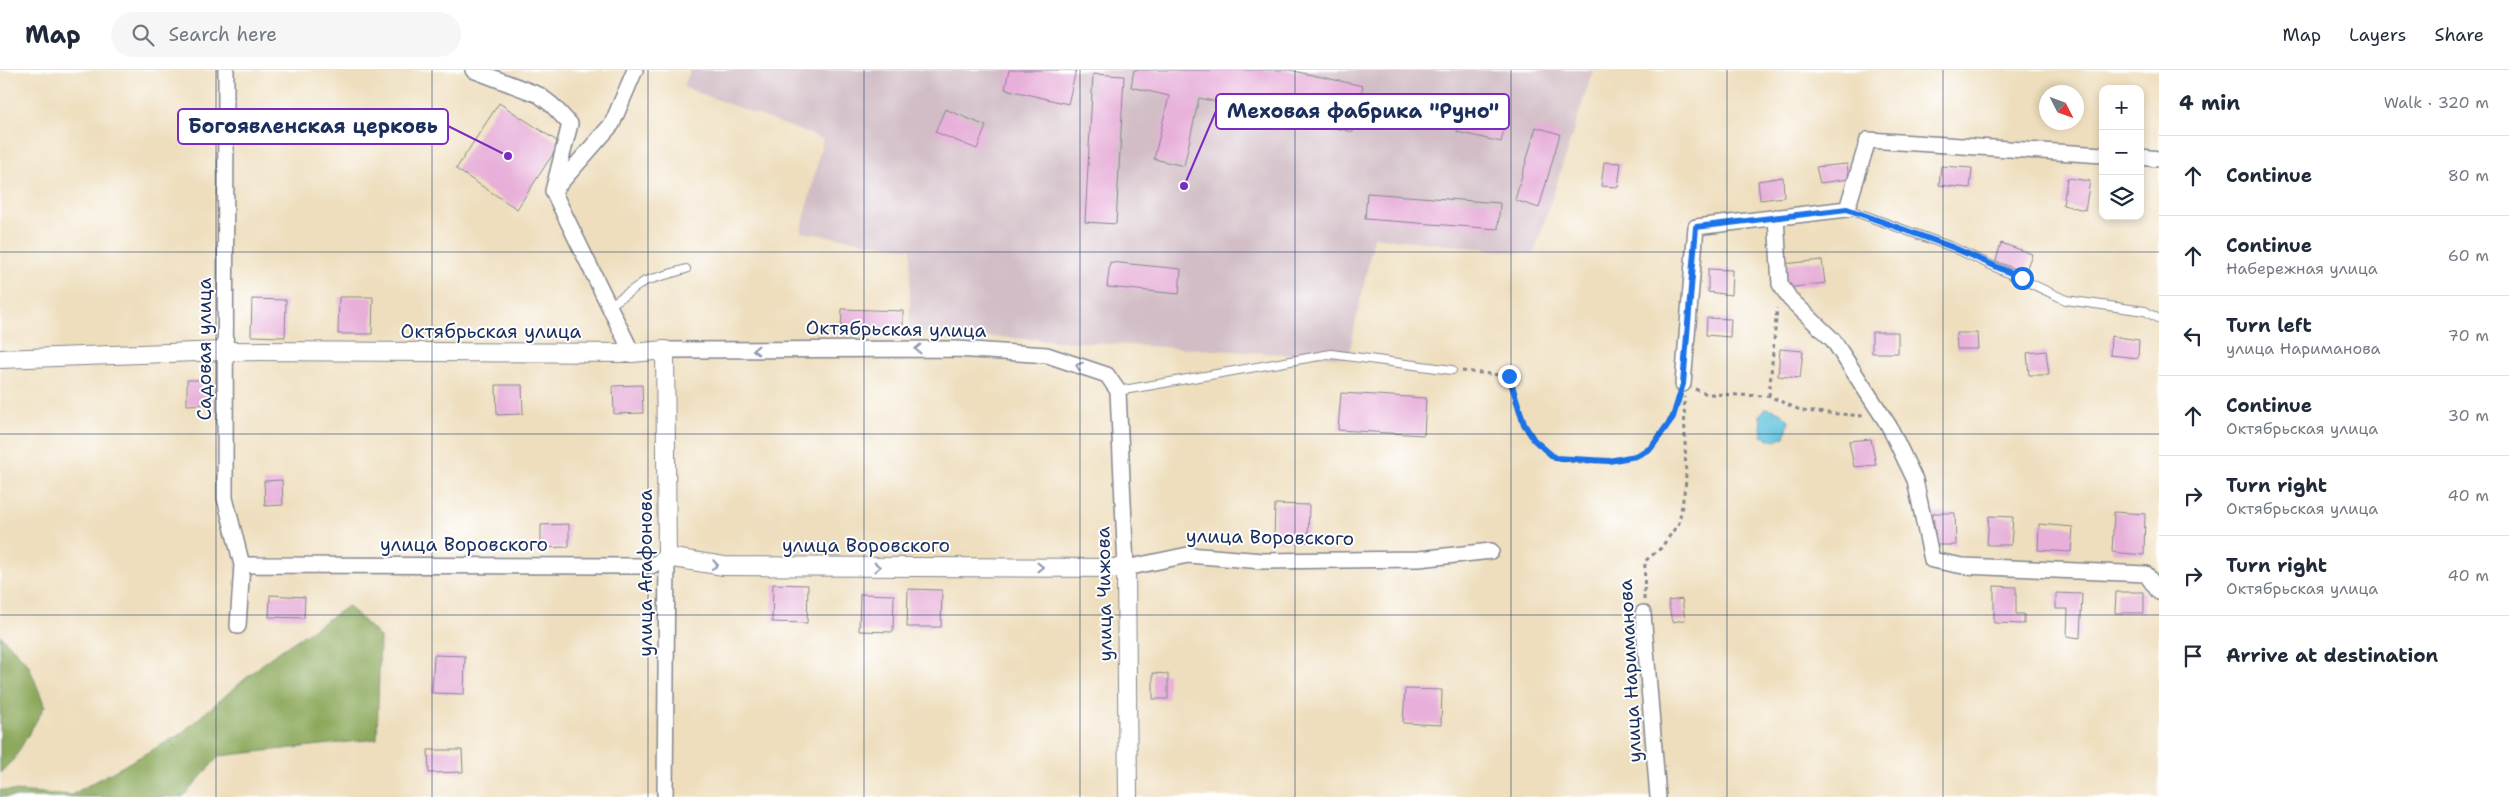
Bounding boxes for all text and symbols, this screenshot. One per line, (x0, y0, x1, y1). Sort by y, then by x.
search box (111, 12, 461, 57)
text: Map (25, 19, 81, 51)
icon: search (129, 21, 157, 49)
text: Search here (169, 22, 277, 47)
text: Map (2283, 23, 2321, 47)
text: Layers (2349, 23, 2406, 47)
text: Share (2434, 23, 2484, 47)
north arrow (2039, 85, 2084, 130)
map controls (2099, 85, 2144, 220)
button: + (2099, 85, 2144, 130)
text: 4 min (2179, 89, 2240, 117)
text: Walk · 320 m (2384, 92, 2489, 113)
callout: Меховая фабрика "Руно" (1216, 94, 1509, 129)
text: Меховая фабрика "Руно" (1227, 98, 1499, 124)
callout: Богоявленская церковь (178, 109, 448, 144)
text: Богоявленская церковь (188, 113, 438, 139)
button: − (2099, 130, 2144, 175)
icon: ahead (2179, 162, 2207, 190)
text: Continue (2226, 163, 2312, 188)
text: 80 m (2448, 165, 2489, 186)
button: layers (2099, 175, 2144, 220)
text: Continue (2226, 233, 2312, 258)
icon: ahead (2179, 242, 2207, 270)
text: 60 m (2448, 245, 2489, 266)
text: Набережная улица (2226, 258, 2378, 279)
route start (2011, 267, 2034, 290)
street label: Садовая улица (192, 277, 217, 420)
text: Turn left (2226, 313, 2312, 338)
street label: Октябрьская улица (805, 315, 987, 343)
street label: Октябрьская улица (401, 319, 582, 344)
icon: left (2179, 322, 2207, 350)
text: 70 m (2448, 325, 2489, 346)
text: улица Нариманова (2226, 338, 2381, 359)
one-way arrow (914, 344, 922, 354)
one-way arrow (752, 345, 760, 355)
one-way arrow (1075, 362, 1084, 372)
route end (1498, 365, 1521, 388)
text: Continue (2226, 393, 2312, 418)
icon: ahead (2179, 402, 2207, 430)
text: 30 m (2448, 405, 2489, 426)
text: Октябрьская улица (2226, 418, 2378, 439)
text: Turn right (2226, 473, 2327, 498)
icon: right (2179, 482, 2207, 510)
text: 40 m (2447, 485, 2489, 506)
street label: улица Агафонова (633, 489, 658, 657)
text: Октябрьская улица (2226, 498, 2378, 519)
street label: улица Воровского (1186, 523, 1354, 551)
street label: улица Чижова (1090, 526, 1118, 662)
street label: улица Воровского (380, 532, 548, 557)
street label: улица Воровского (782, 533, 950, 558)
text: Turn right (2226, 553, 2327, 578)
one-way arrow (710, 559, 719, 569)
one-way arrow (874, 562, 881, 572)
one-way arrow (1036, 562, 1044, 572)
icon: right (2179, 562, 2207, 590)
text: 40 m (2447, 565, 2489, 586)
text: Октябрьская улица (2226, 578, 2378, 599)
street label: улица Нариманова (1613, 579, 1647, 763)
icon: arrive (2179, 642, 2207, 670)
text: Arrive at destination (2226, 643, 2438, 668)

